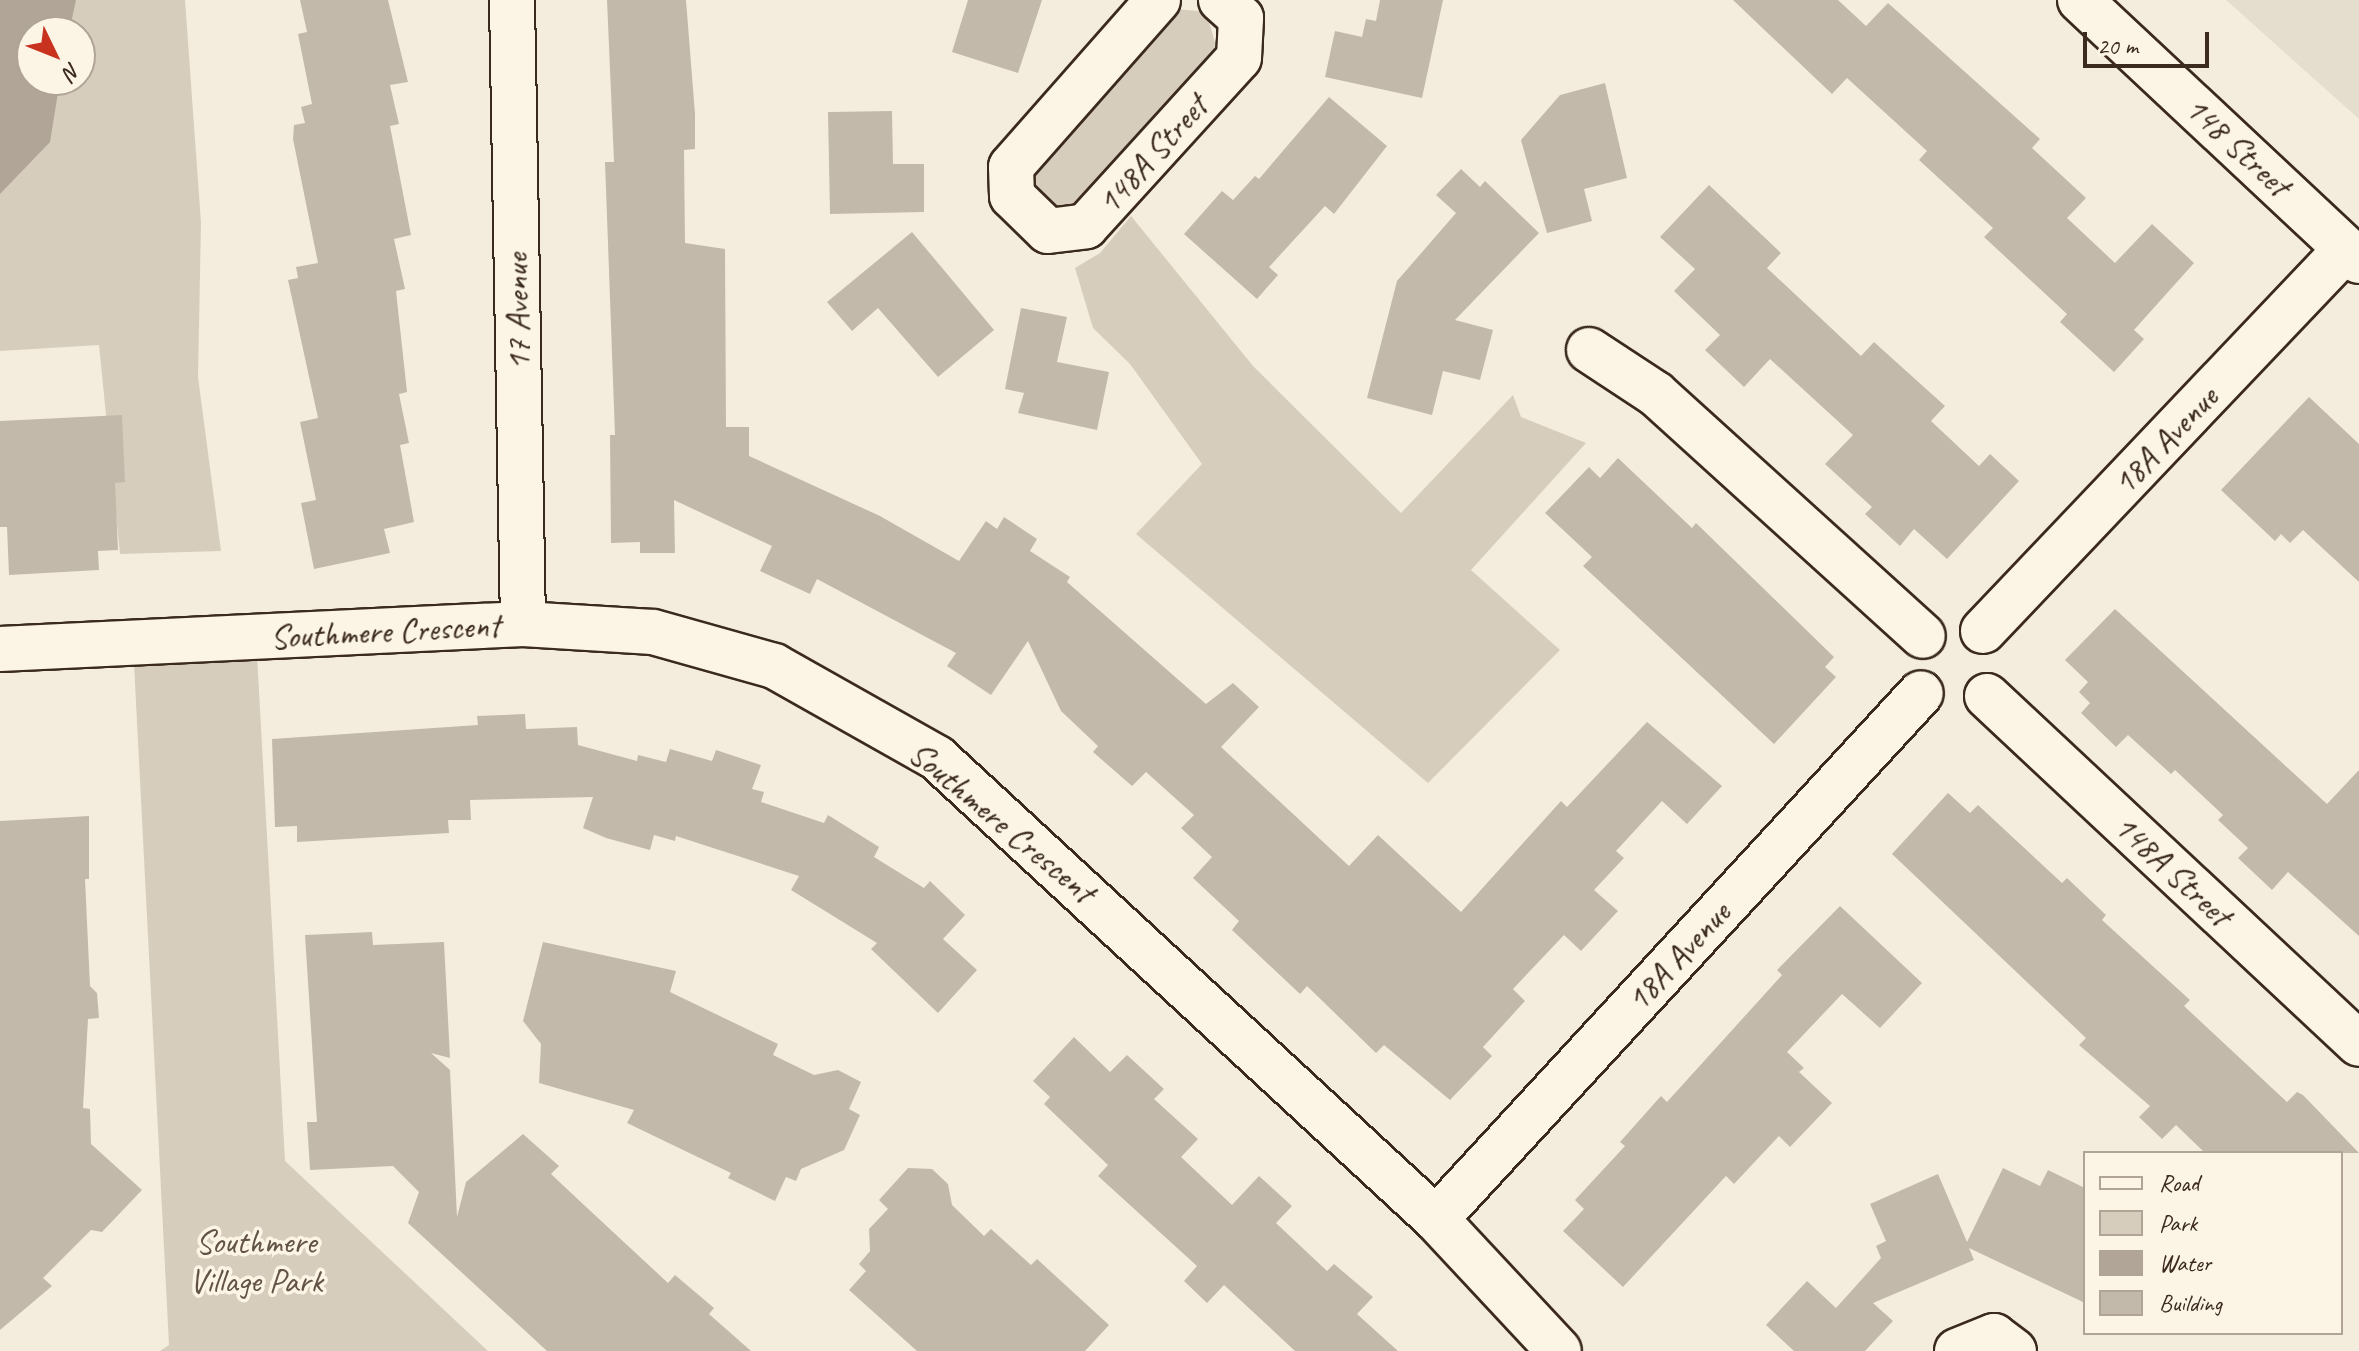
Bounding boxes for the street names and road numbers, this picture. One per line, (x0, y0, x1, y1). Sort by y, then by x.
street label: 148A Street (1088, 86, 1216, 222)
street label: 148 Street (2177, 87, 2299, 205)
street label: 17 Avenue (496, 253, 538, 371)
street label: 18A Avenue (2104, 378, 2226, 502)
street label: Southmere Crescent (269, 605, 501, 657)
street label: Southmere Crescent (901, 732, 1103, 912)
street label: 148A Street (2106, 806, 2240, 934)
street label: 18A Avenue (1617, 893, 1739, 1019)

